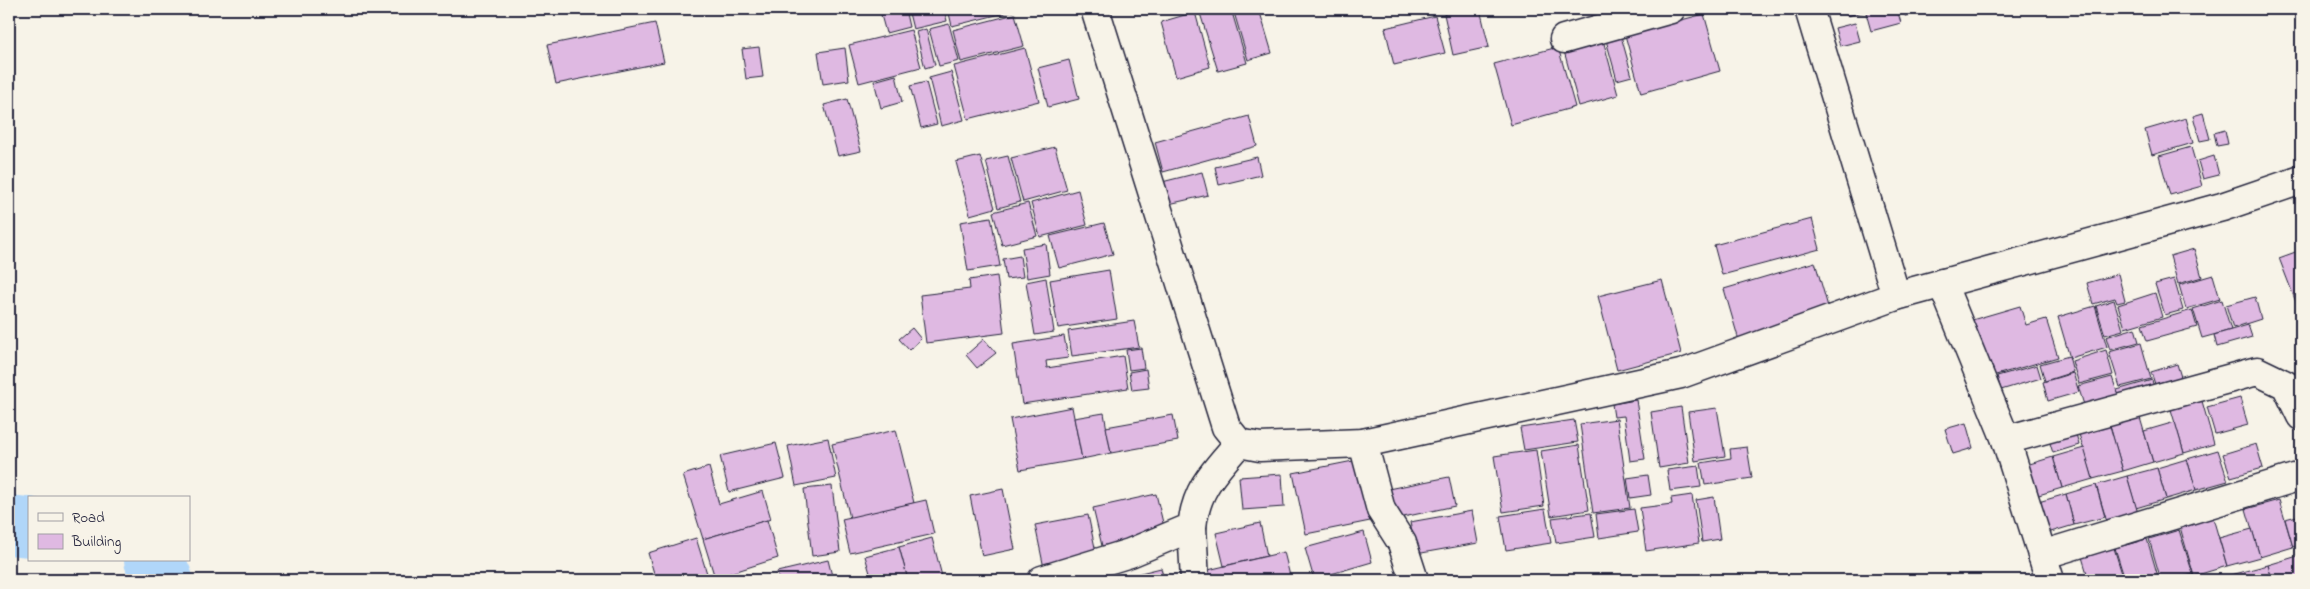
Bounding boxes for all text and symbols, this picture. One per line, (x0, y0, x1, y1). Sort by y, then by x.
legend (28, 496, 190, 562)
text: Road (72, 507, 105, 529)
text: Building (71, 531, 121, 554)

